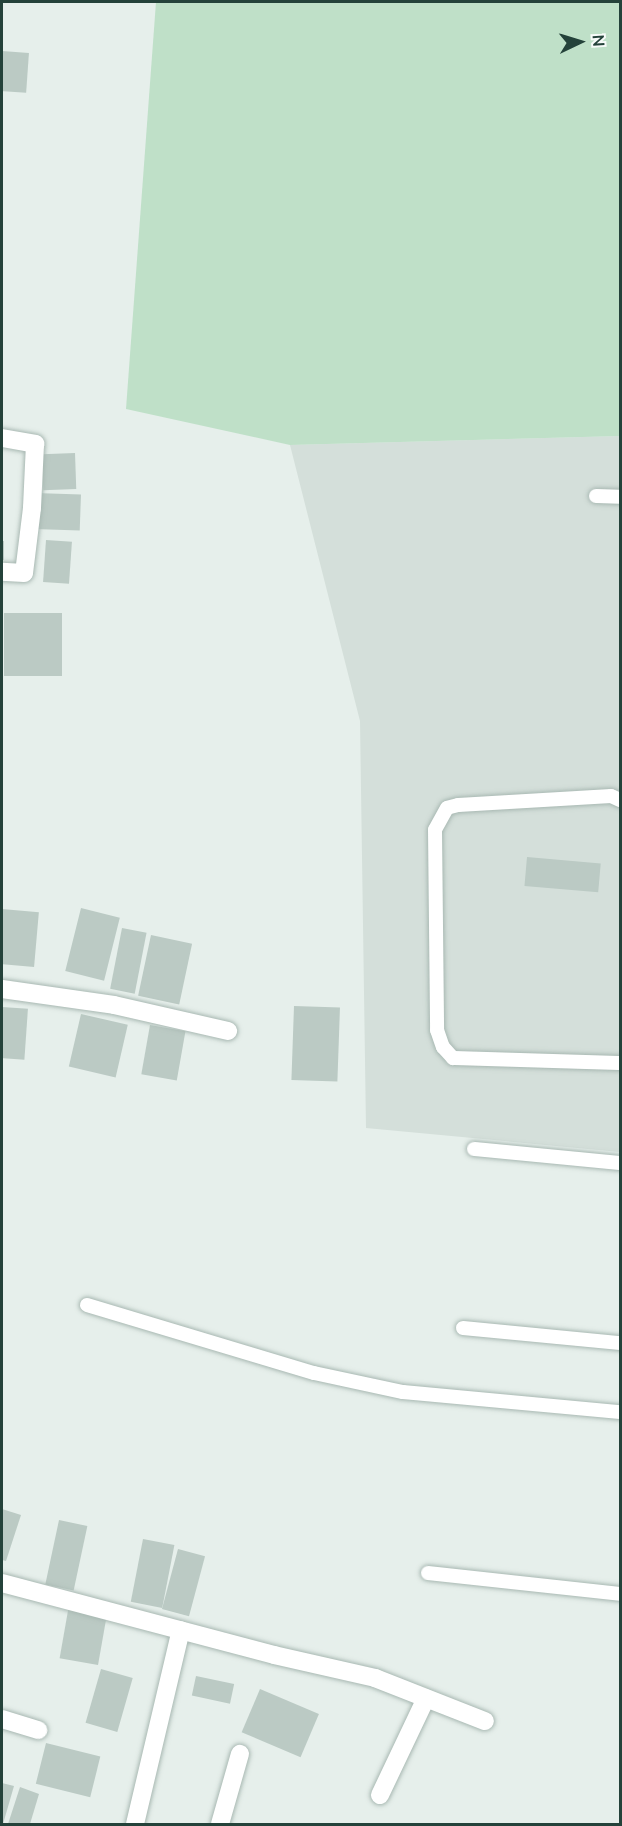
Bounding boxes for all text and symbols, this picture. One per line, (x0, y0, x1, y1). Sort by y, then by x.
north arrow (550, 12, 610, 72)
text: N (587, 34, 609, 47)

